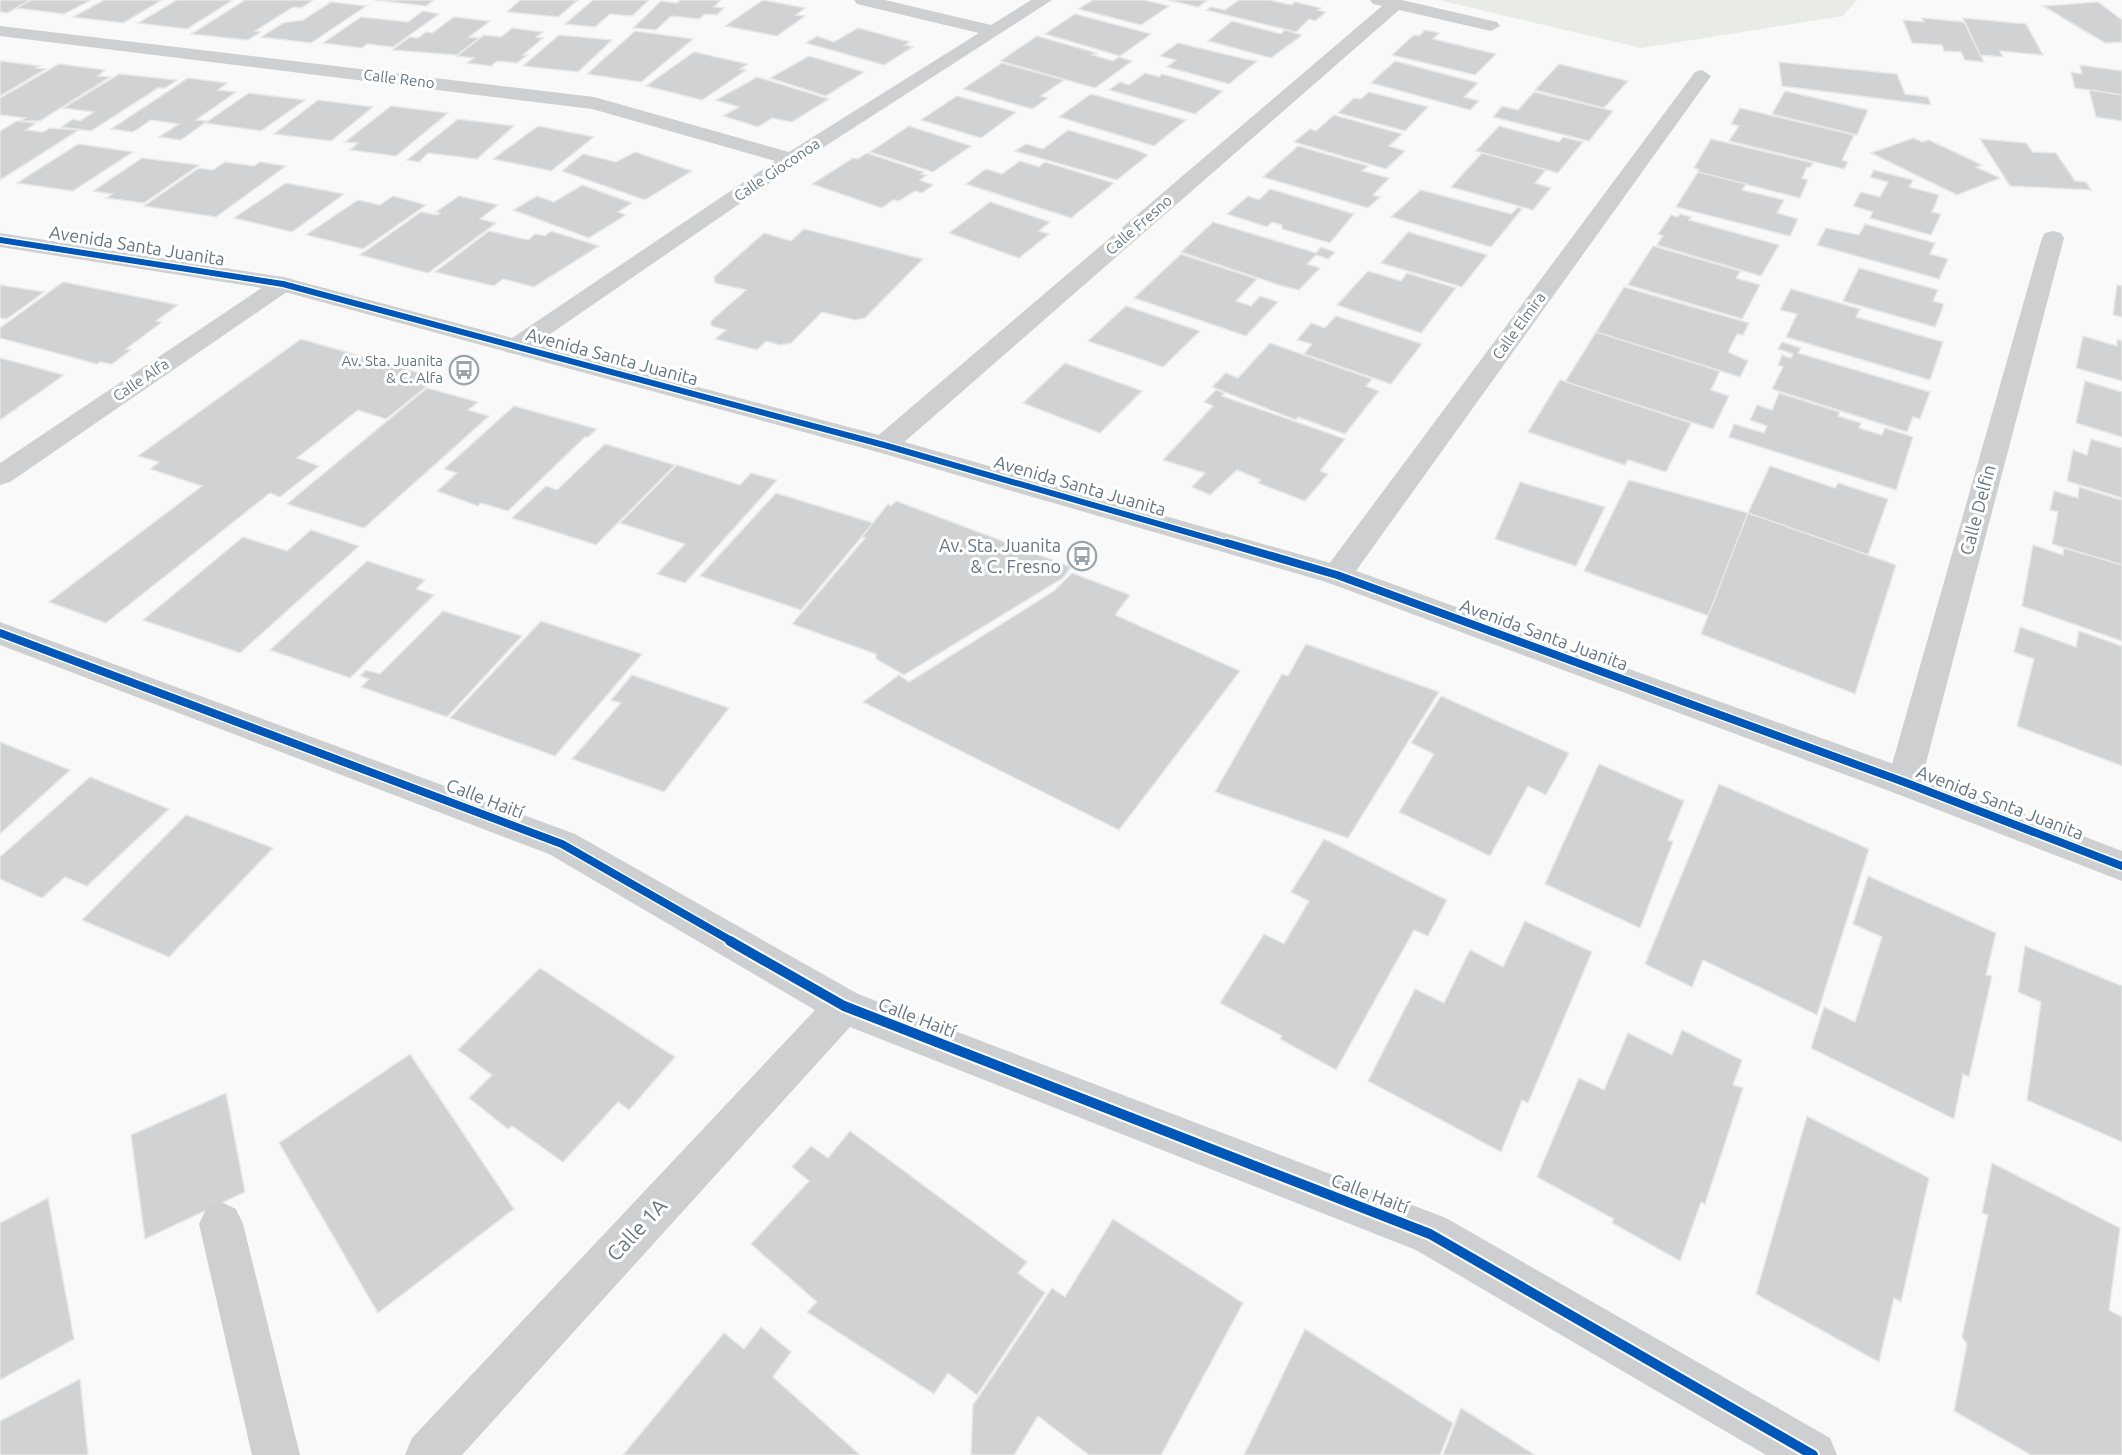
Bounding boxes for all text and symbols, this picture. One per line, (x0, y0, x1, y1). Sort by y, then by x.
street label: Calle Reno (363, 66, 436, 91)
street label: Calle Gioconoa (731, 135, 823, 204)
street label: Calle Fresno (1102, 191, 1175, 258)
street label: Avenida Santa Juanita (48, 221, 226, 269)
street label: Calle Elmira (1489, 289, 1549, 363)
street label: Avenida Santa Juanita (524, 323, 701, 389)
place label: Av. Sta. Juanita & C. Alfa (341, 352, 443, 386)
bus stop icon: Av. Sta. Juanita & C. Alfa (448, 354, 480, 386)
street label: Calle Alfa (110, 355, 172, 404)
street label: Avenida Santa Juanita (992, 451, 1168, 519)
street label: Calle Delfin (1955, 462, 1999, 557)
place label: Av. Sta. Juanita & C. Fresno (939, 535, 1061, 576)
bus stop icon: Av. Sta. Juanita & C. Fresno (1066, 540, 1098, 572)
street label: Avenida Santa Juanita (1458, 594, 1631, 674)
street label: Avenida Santa Juanita (1914, 761, 2087, 843)
street label: Calle Haití (444, 774, 528, 822)
street label: Calle Haití (876, 993, 960, 1041)
street label: Calle Haití (1329, 1169, 1413, 1217)
street label: Calle 1A (601, 1193, 671, 1266)

